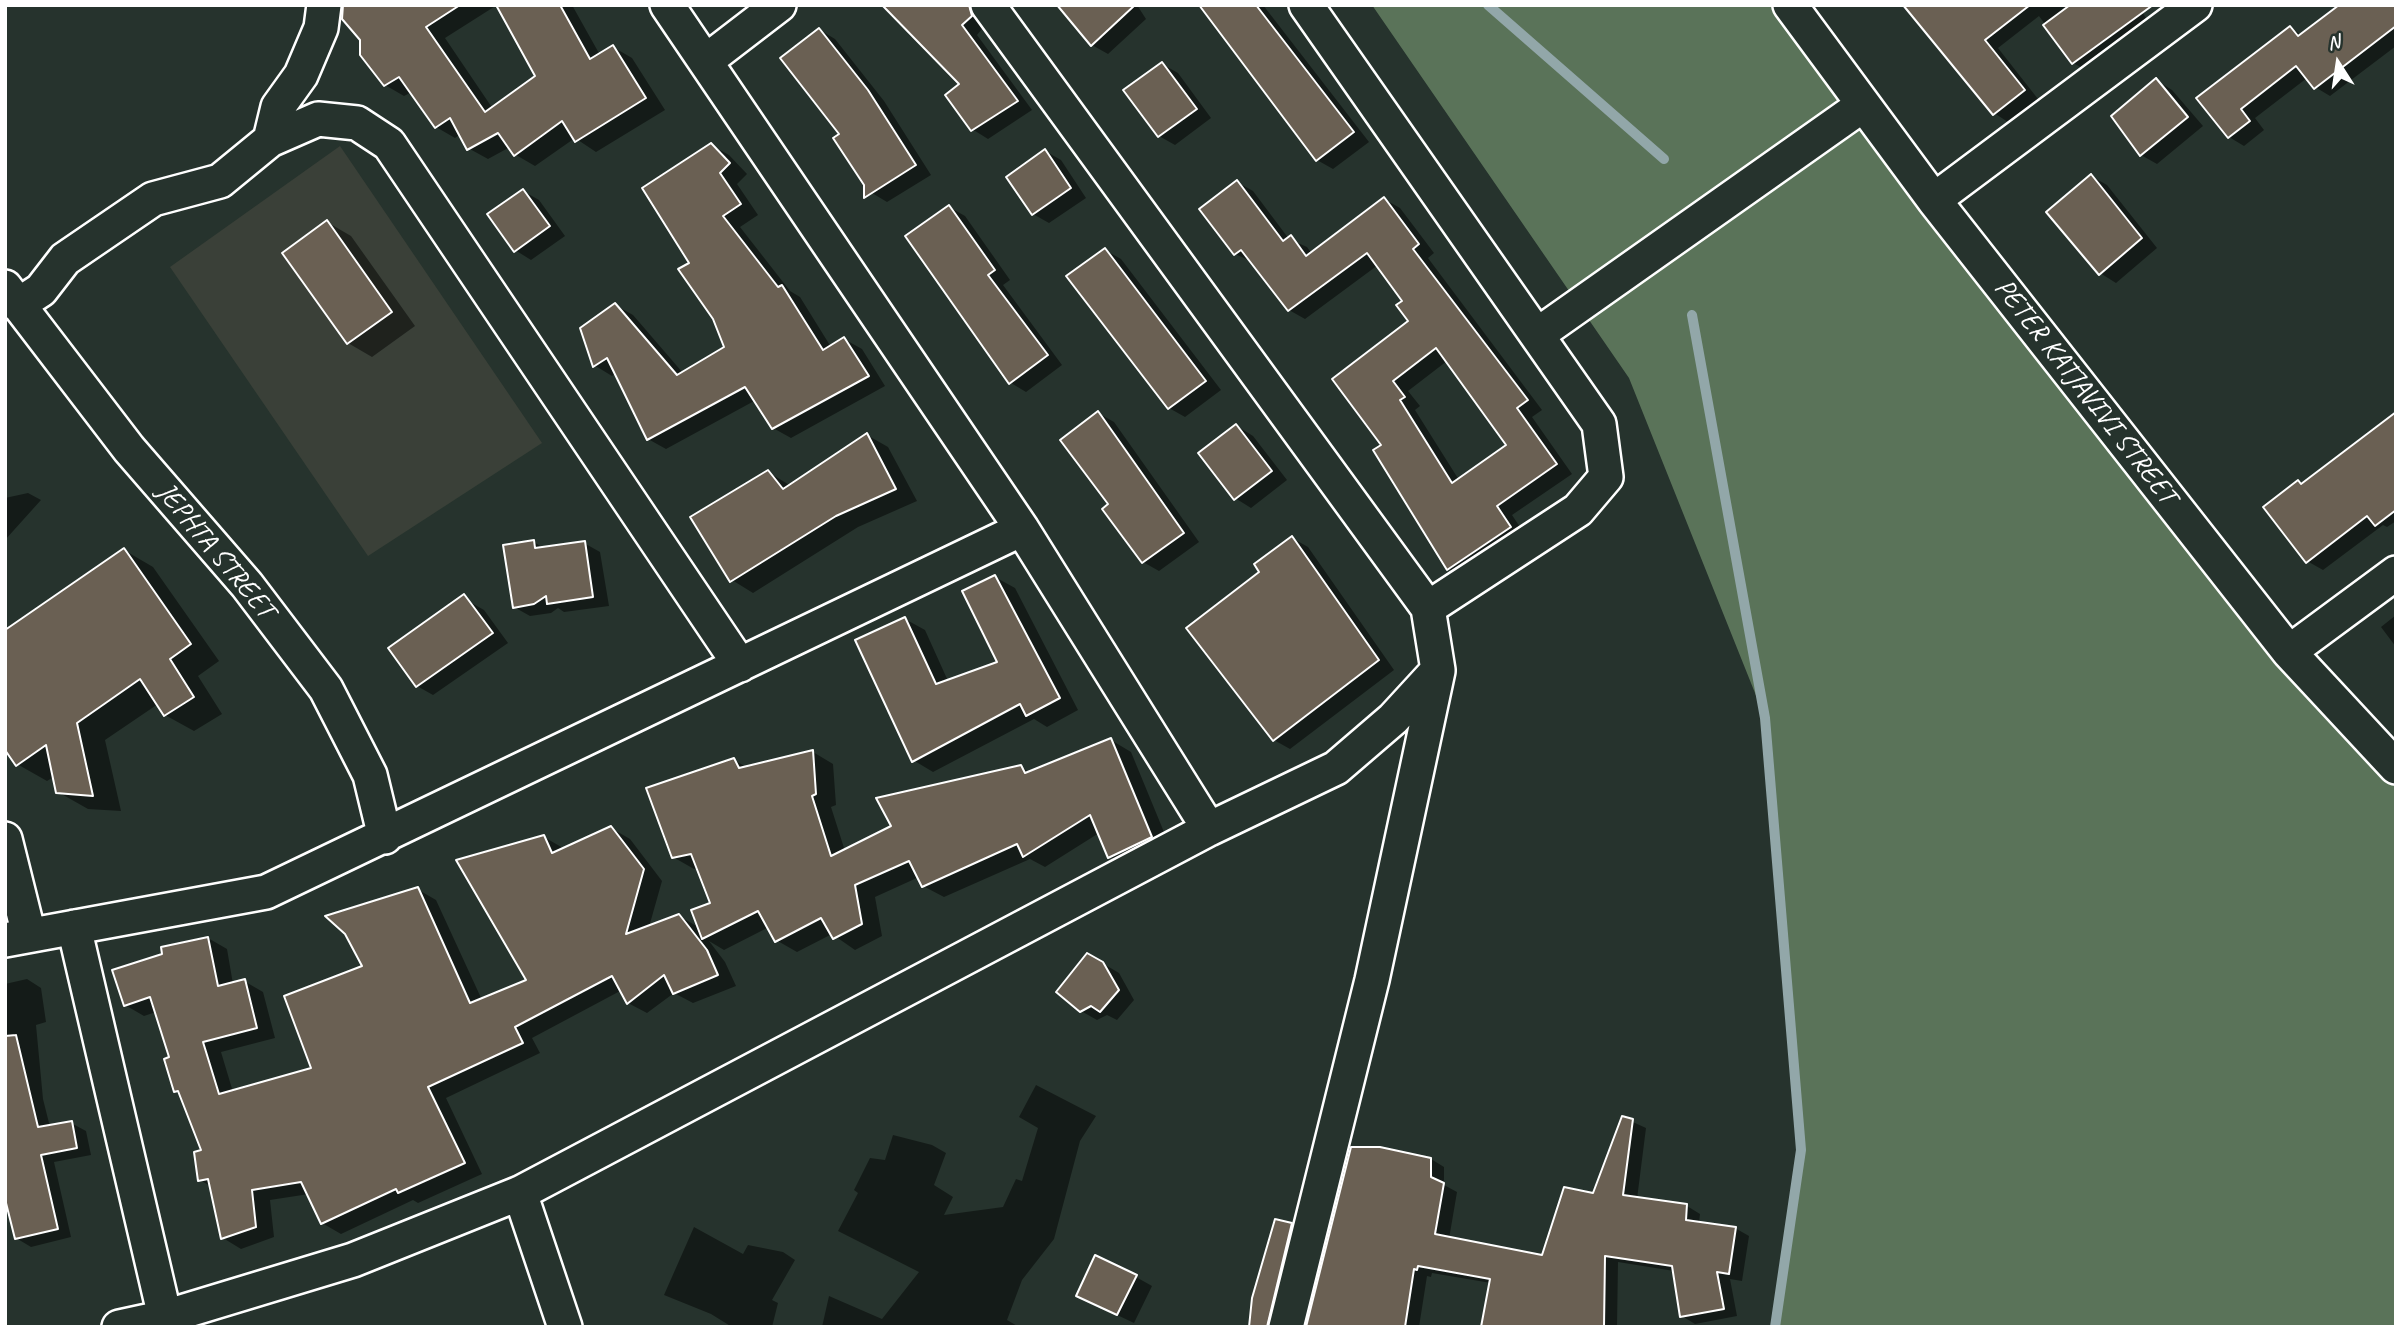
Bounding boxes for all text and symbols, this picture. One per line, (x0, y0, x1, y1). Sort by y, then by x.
north arrow (2303, 28, 2373, 98)
text: N (2325, 29, 2342, 55)
street label: PETER KATJAVIVI STREET (1986, 273, 2184, 511)
street label: JEPHTA STREET (148, 476, 282, 626)

